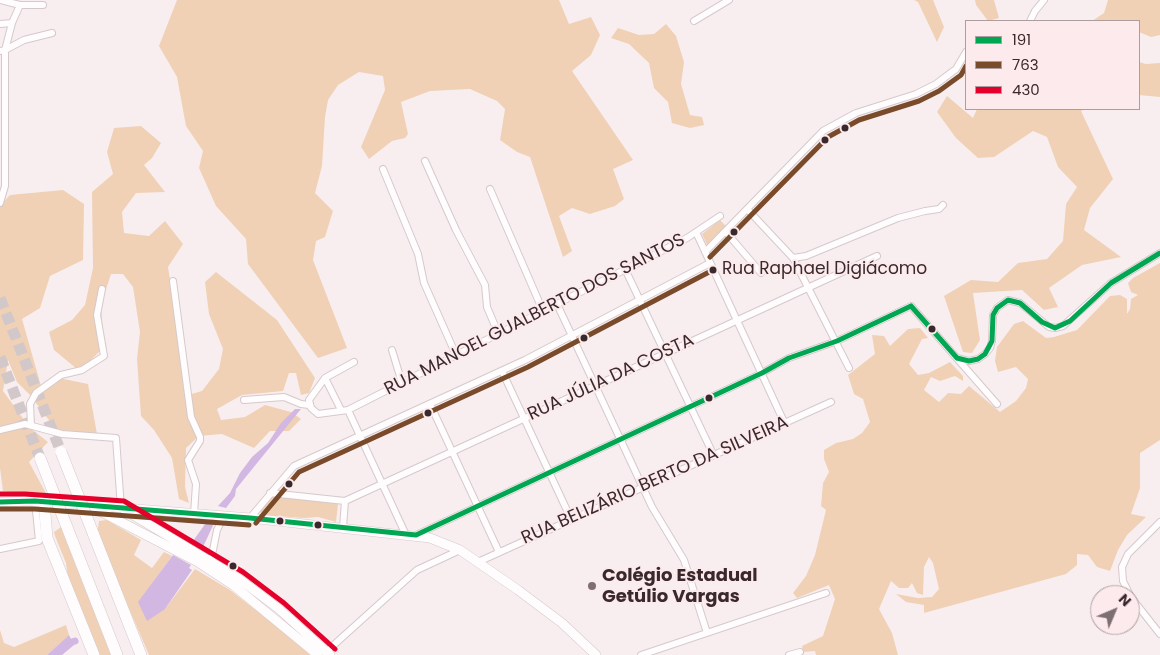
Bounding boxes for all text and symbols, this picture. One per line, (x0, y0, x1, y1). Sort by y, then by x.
legend (965, 20, 1140, 110)
text: 191 (1012, 29, 1031, 50)
text: 763 (1012, 54, 1039, 75)
text: 430 (1012, 79, 1040, 100)
unlabelled marker (840, 123, 850, 133)
unlabelled marker (820, 135, 830, 145)
unlabelled marker (729, 227, 739, 237)
street label: RUA MANOEL GUALBERTO DOS SANTOS (381, 229, 689, 401)
place label: Rua Raphael Digiácomo (722, 260, 927, 280)
marker: Rua Raphael Digiácomo (708, 265, 718, 275)
unlabelled marker (927, 324, 937, 334)
street label: RUA JÚLIA DA COSTA (524, 330, 698, 426)
unlabelled marker (579, 333, 589, 343)
unlabelled marker (704, 393, 714, 403)
unlabelled marker (423, 408, 433, 418)
street label: RUA BELIZÁRIO BERTO DA SILVEIRA (518, 412, 792, 550)
unlabelled marker (284, 479, 294, 489)
unlabelled marker (275, 516, 285, 526)
unlabelled marker (313, 520, 323, 530)
unlabelled marker (228, 561, 238, 571)
place label: Colégio Estadual Getúlio Vargas (602, 565, 758, 608)
marker: Colégio Estadual Getúlio Vargas (586, 580, 598, 592)
north arrow (1090, 585, 1140, 635)
text: N (1114, 589, 1136, 611)

